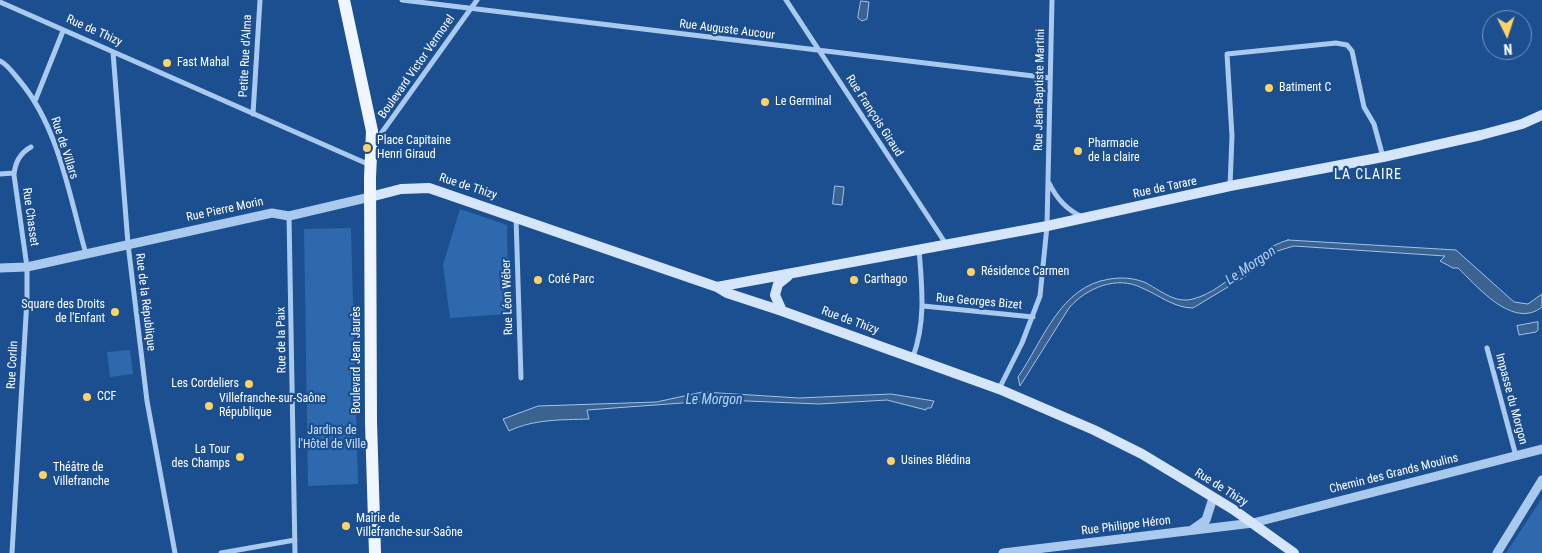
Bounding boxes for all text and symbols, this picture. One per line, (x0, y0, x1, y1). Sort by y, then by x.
north arrow (1482, 10, 1532, 60)
street label: Rue de Thizy (64, 12, 124, 50)
street label: Boulevard Victor Vermorel (376, 12, 458, 122)
street label: Petite Rue d'Alma (237, 14, 255, 98)
street label: Rue Auguste Aucour (678, 17, 776, 43)
street label: Rue Jean-Baptiste Martini (1032, 29, 1048, 151)
text: N (1503, 41, 1513, 57)
place label: Fast Mahal (177, 56, 229, 70)
marker: Fast Mahal (161, 57, 173, 69)
street label: Rue François Giraud (842, 72, 906, 160)
place label: Batiment C (1279, 81, 1331, 95)
marker: Batiment C (1263, 82, 1275, 94)
place label: Le Germinal (775, 95, 832, 109)
marker: Le Germinal (759, 96, 771, 108)
street label: Rue de Villars (47, 115, 81, 181)
place label: Place Capitaine Henri Giraud (377, 134, 451, 162)
place label: Pharmacie de la claire (1088, 137, 1140, 165)
marker: Place Capitaine Henri Giraud (361, 142, 373, 154)
marker: Pharmacie de la claire (1072, 145, 1084, 157)
district label: LA CLAIRE (1333, 167, 1403, 183)
street label: Rue de Thizy (437, 171, 499, 203)
street label: Rue de Tarare (1132, 174, 1198, 202)
street label: Rue Chasset (19, 187, 41, 247)
street label: Rue Pierre Morin (185, 195, 265, 225)
water label: Le Morgon (1223, 243, 1279, 289)
street label: Rue de la République (132, 252, 158, 352)
street label: Rue Léon Wéber (499, 259, 517, 335)
place label: Résidence Carmen (981, 265, 1069, 279)
marker: Résidence Carmen (965, 266, 977, 278)
place label: Coté Parc (548, 273, 594, 287)
place label: Carthago (864, 273, 908, 287)
marker: Coté Parc (532, 274, 544, 286)
marker: Carthago (848, 274, 860, 286)
street label: Rue Georges Bizet (935, 291, 1023, 313)
place label: Square des Droits de l'Enfant (21, 298, 105, 326)
street label: Rue de Thizy (819, 304, 881, 338)
marker: Square des Droits de l'Enfant (109, 306, 121, 318)
street label: Boulevard Jean Jaurès (350, 306, 364, 414)
street label: Rue de la Paix (274, 307, 290, 373)
street label: Rue Corlin (5, 340, 21, 390)
street label: Impasse du Morgon (1492, 352, 1530, 446)
place label: Les Cordeliers (171, 377, 239, 391)
marker: Les Cordeliers (243, 378, 255, 390)
place label: CCF (97, 390, 116, 404)
marker: CCF (81, 391, 93, 403)
place label: Villefranche-sur-Saône République (219, 392, 326, 420)
water label: Le Morgon (685, 392, 743, 408)
marker: Villefranche-sur-Saône République (203, 400, 215, 412)
park label: Jardins de l'Hôtel de Ville (298, 424, 366, 452)
place label: La Tour des Champs (171, 443, 230, 471)
marker: La Tour des Champs (234, 451, 246, 463)
street label: Chemin des Grands Moulins (1328, 451, 1460, 497)
place label: Usines Blédina (901, 454, 971, 468)
marker: Usines Blédina (885, 455, 897, 467)
place label: Théâtre de Villefranche (53, 461, 109, 489)
street label: Rue de Thizy (1192, 466, 1250, 510)
marker: Théâtre de Villefranche (37, 469, 49, 481)
place label: Mairie de Villefranche-sur-Saône (356, 512, 463, 540)
street label: Rue Philippe Héron (1081, 513, 1171, 539)
marker: Mairie de Villefranche-sur-Saône (340, 520, 352, 532)

